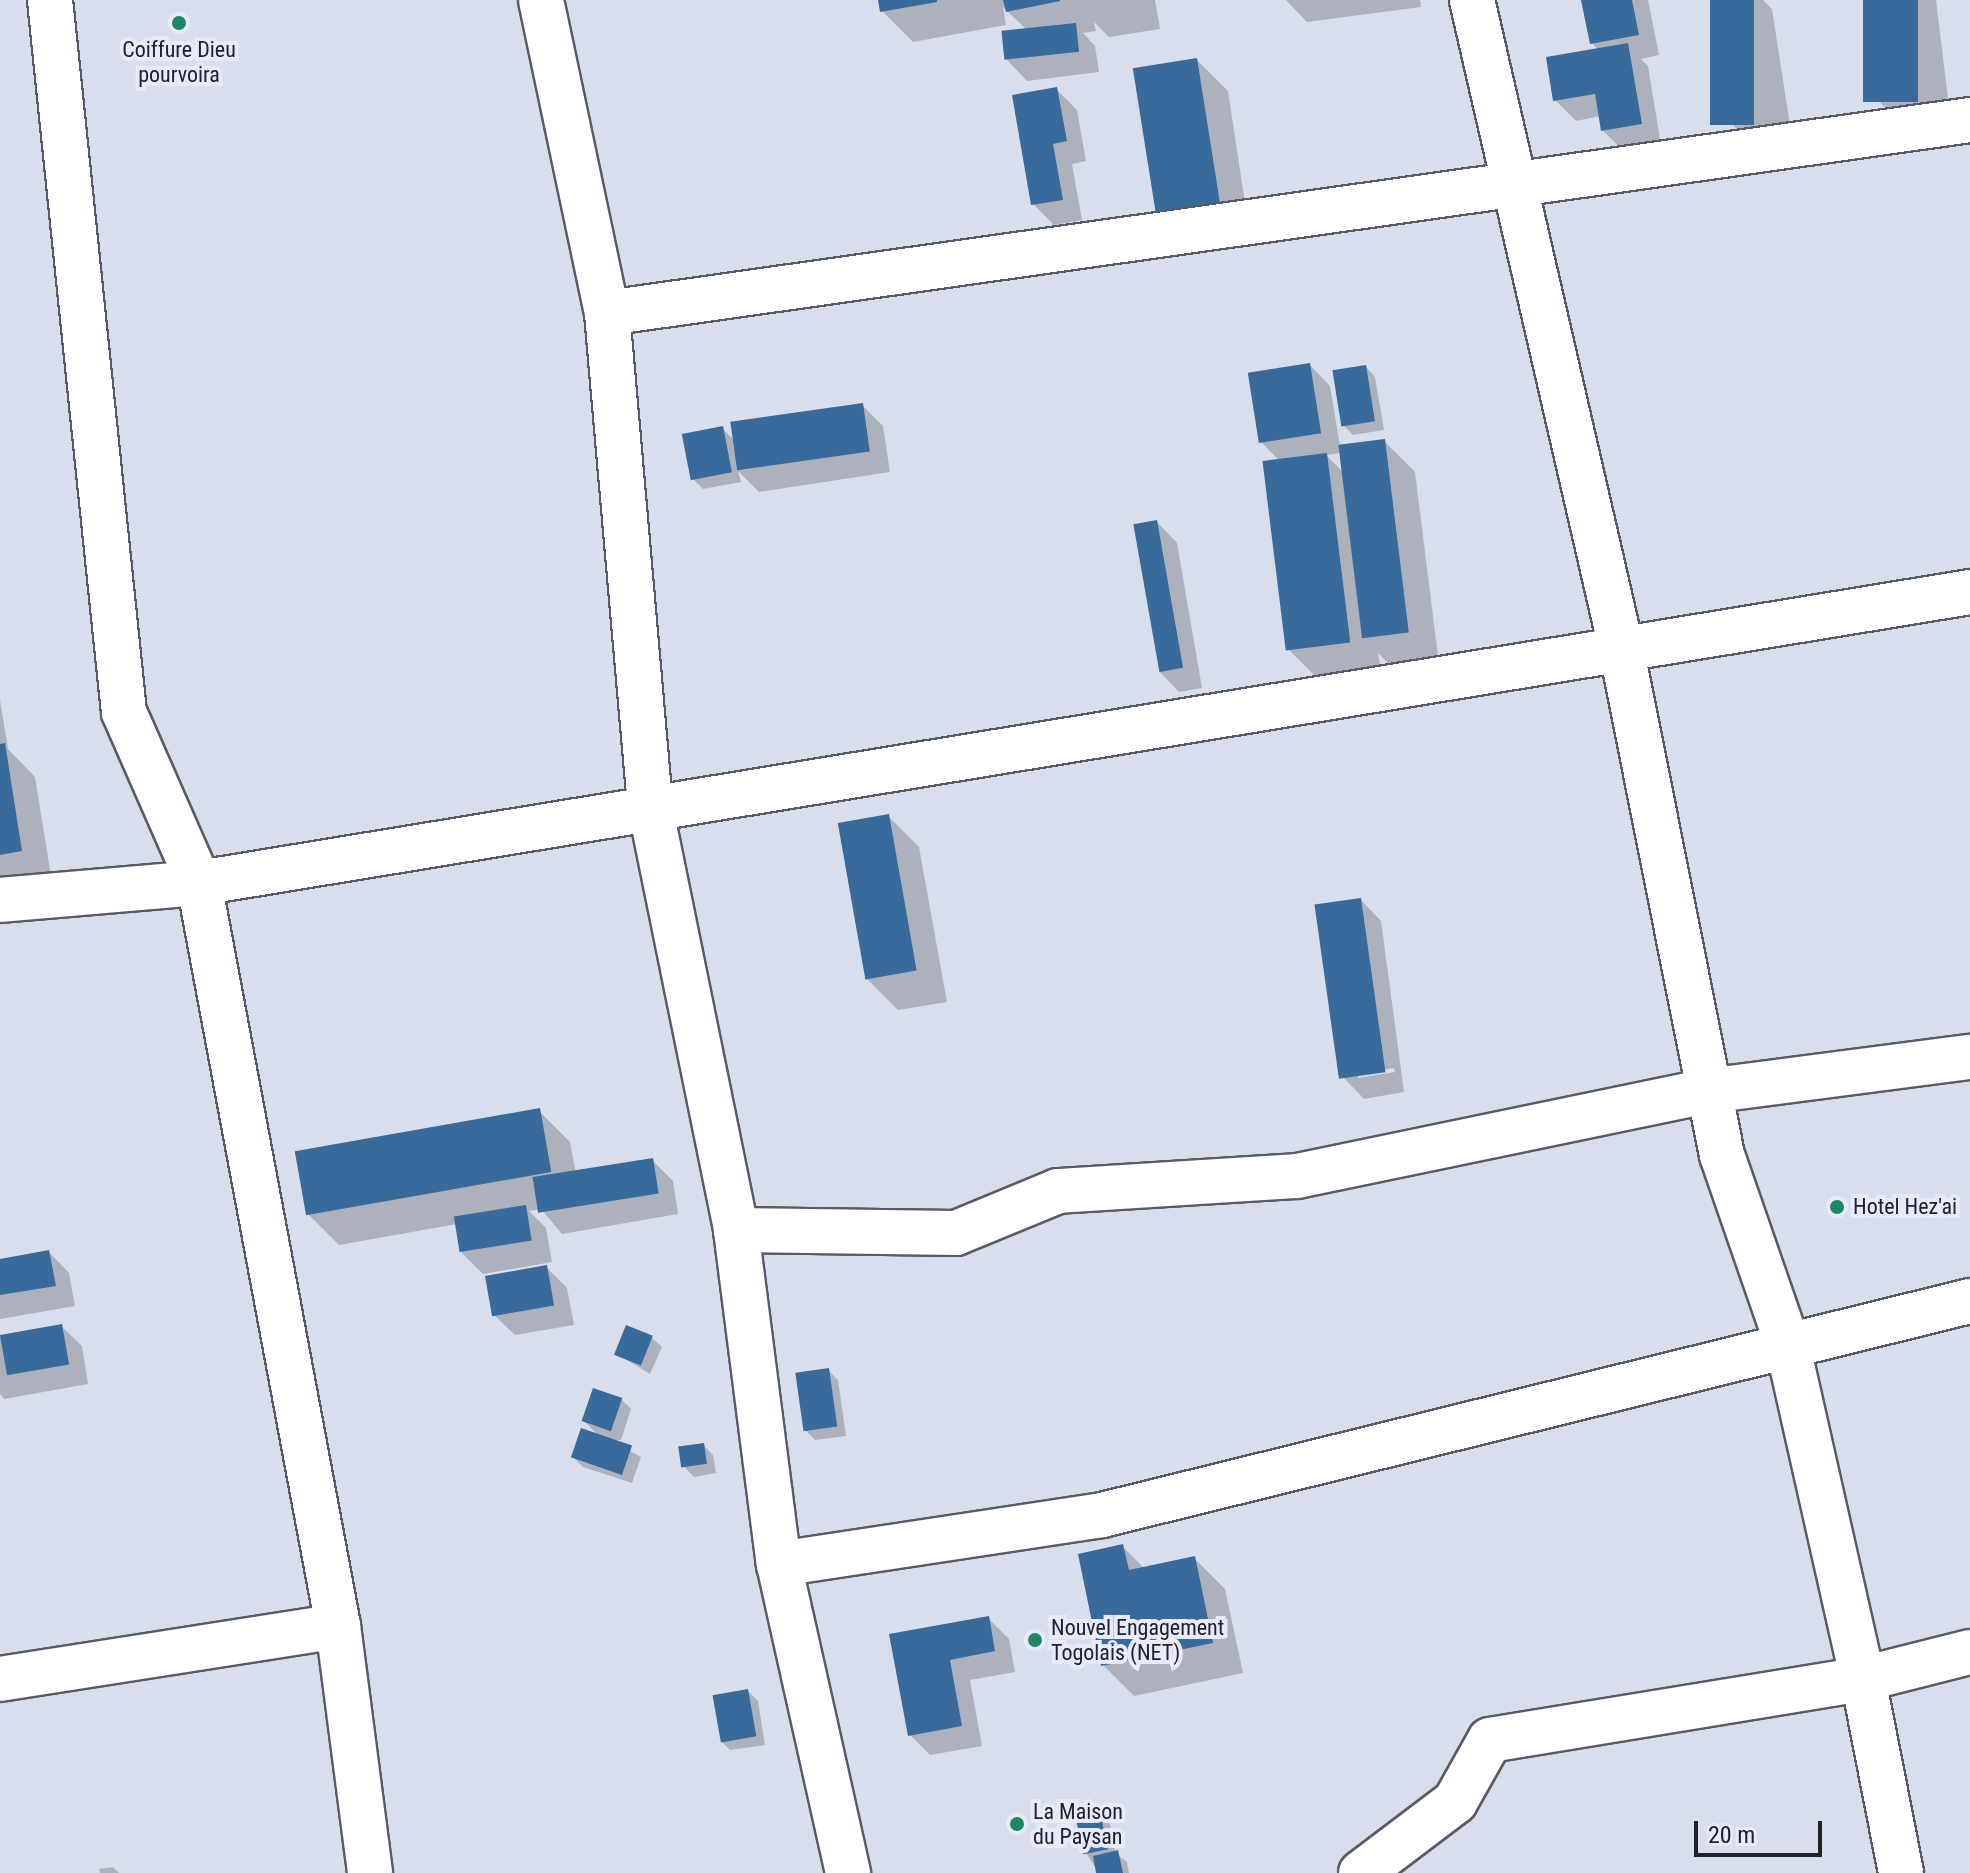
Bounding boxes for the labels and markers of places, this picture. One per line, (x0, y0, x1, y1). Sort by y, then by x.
marker: Coiffure Dieu pourvoira (170, 14, 188, 32)
place label: Coiffure Dieu pourvoira (122, 36, 236, 88)
place label: Hotel Hez'ai (1853, 1194, 1957, 1220)
marker: Hotel Hez'ai (1828, 1198, 1846, 1216)
place label: Nouvel Engagement Togolais (NET) (1051, 1614, 1224, 1666)
marker: Nouvel Engagement Togolais (NET) (1026, 1631, 1044, 1649)
place label: La Maison du Paysan (1033, 1798, 1123, 1850)
marker: La Maison du Paysan (1008, 1815, 1026, 1833)

